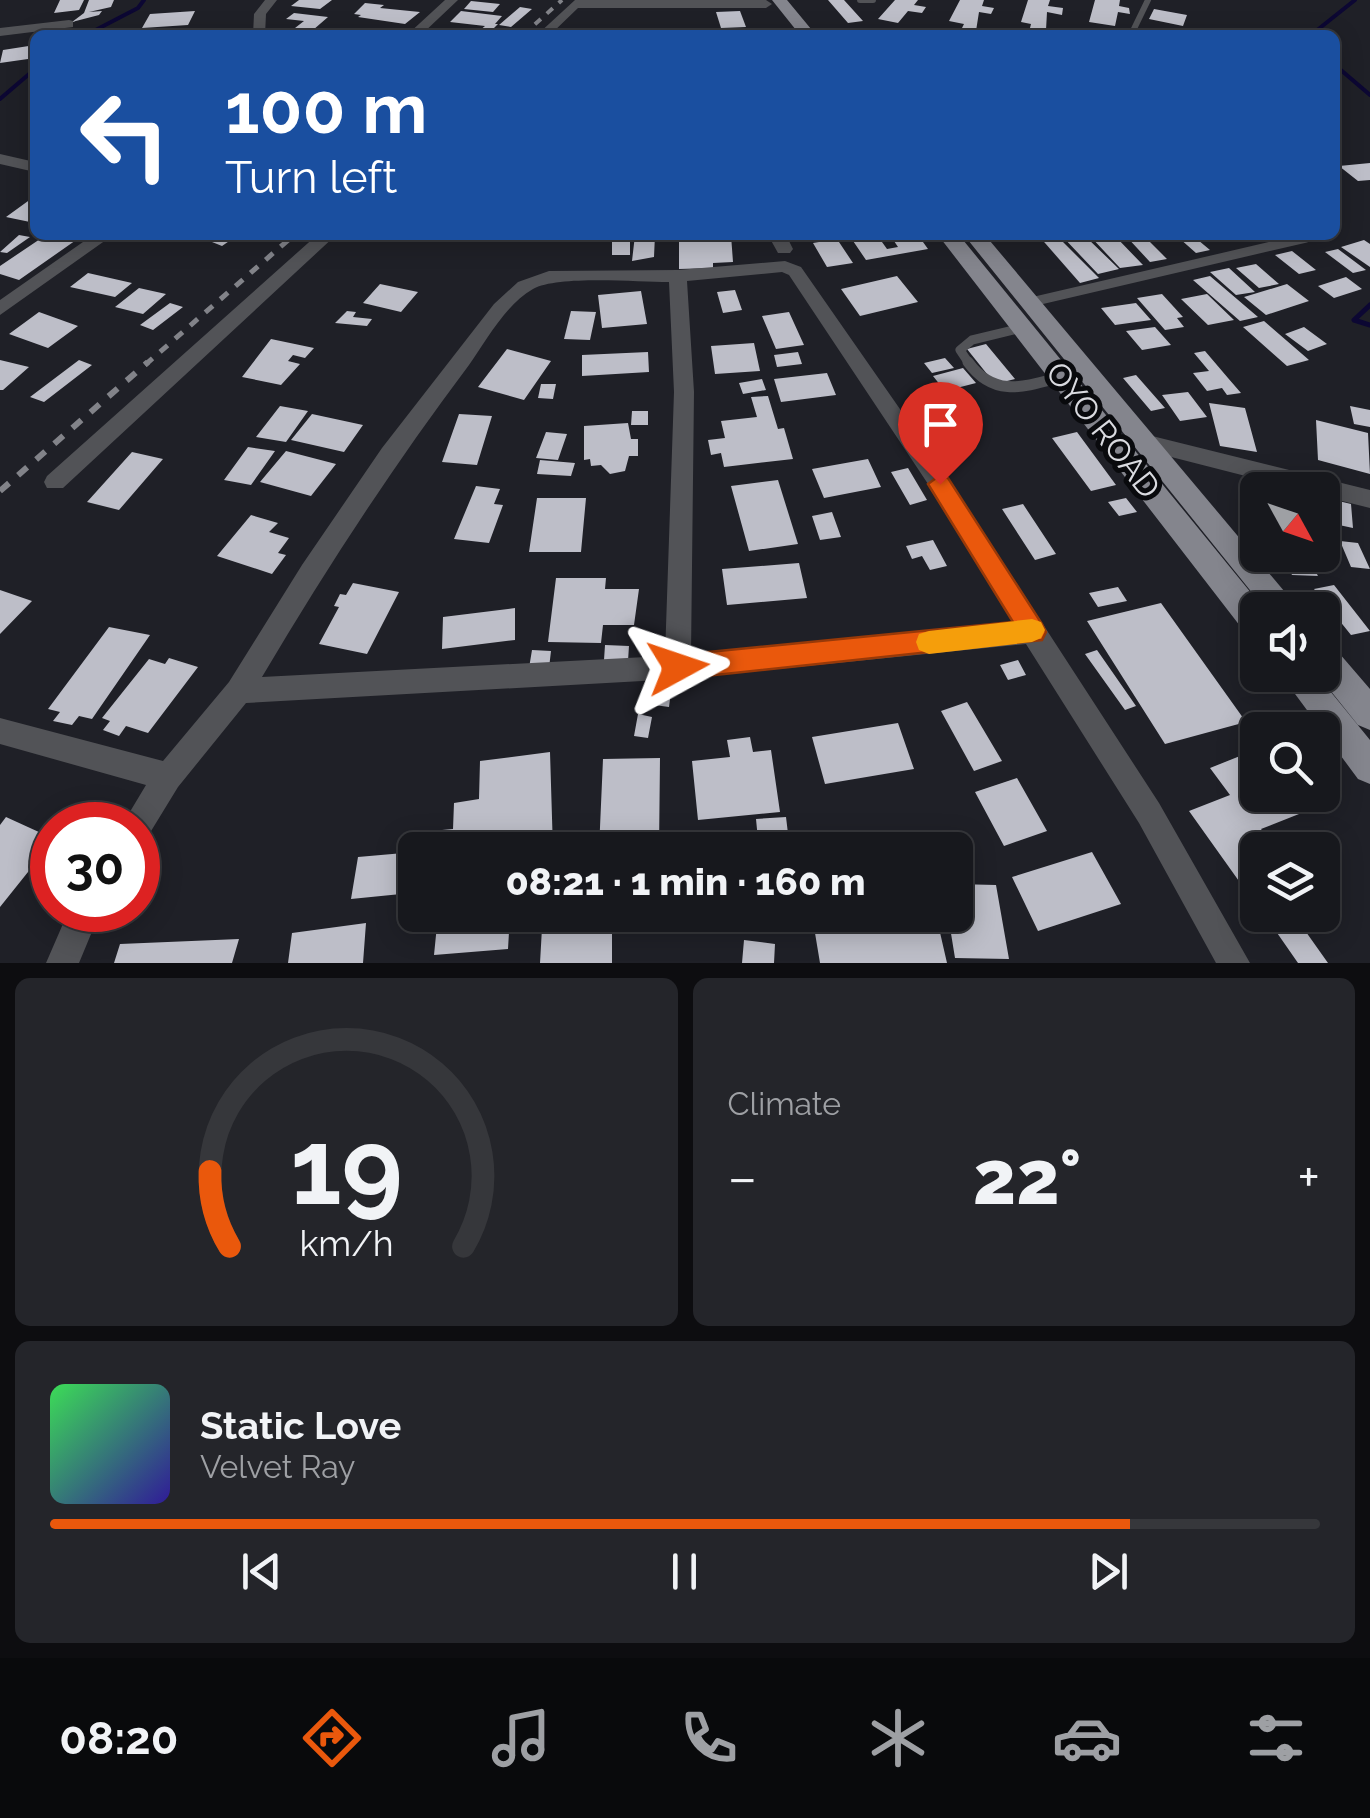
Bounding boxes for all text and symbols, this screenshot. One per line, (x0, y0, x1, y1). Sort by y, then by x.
text: 100 m (225, 67, 428, 149)
icon: left (60, 70, 190, 200)
text: Turn left (225, 151, 397, 204)
street label: OYO ROAD (1039, 354, 1168, 505)
pin (898, 382, 983, 485)
icon: arrive (913, 397, 968, 452)
north arrow (1240, 472, 1340, 572)
map controls (1240, 472, 1340, 932)
button: sound (1240, 592, 1340, 692)
position arrow (626, 615, 730, 719)
button: search (1240, 712, 1340, 812)
speed limit sign: 30 (30, 802, 160, 932)
button: layers (1240, 832, 1340, 932)
text: 08:21 · 1 min · 160 m (505, 859, 866, 904)
text: Climate (728, 1085, 841, 1122)
text: 19 (290, 1106, 403, 1228)
text: 22° (973, 1133, 1082, 1222)
text: − (728, 1145, 757, 1210)
text: + (1297, 1145, 1320, 1210)
text: km/h (299, 1222, 393, 1264)
text: Static Love (200, 1403, 401, 1448)
text: Velvet Ray (200, 1448, 355, 1485)
icon: previous (234, 1544, 289, 1599)
icon: pause (657, 1544, 712, 1599)
icon: next (1081, 1544, 1136, 1599)
icon: directions (297, 1703, 367, 1773)
icon: music (486, 1703, 556, 1773)
icon: phone (674, 1703, 744, 1773)
icon: climate (863, 1703, 933, 1773)
icon: car (1052, 1703, 1122, 1773)
icon: filters (1241, 1703, 1311, 1773)
text: 08:20 (59, 1712, 178, 1765)

